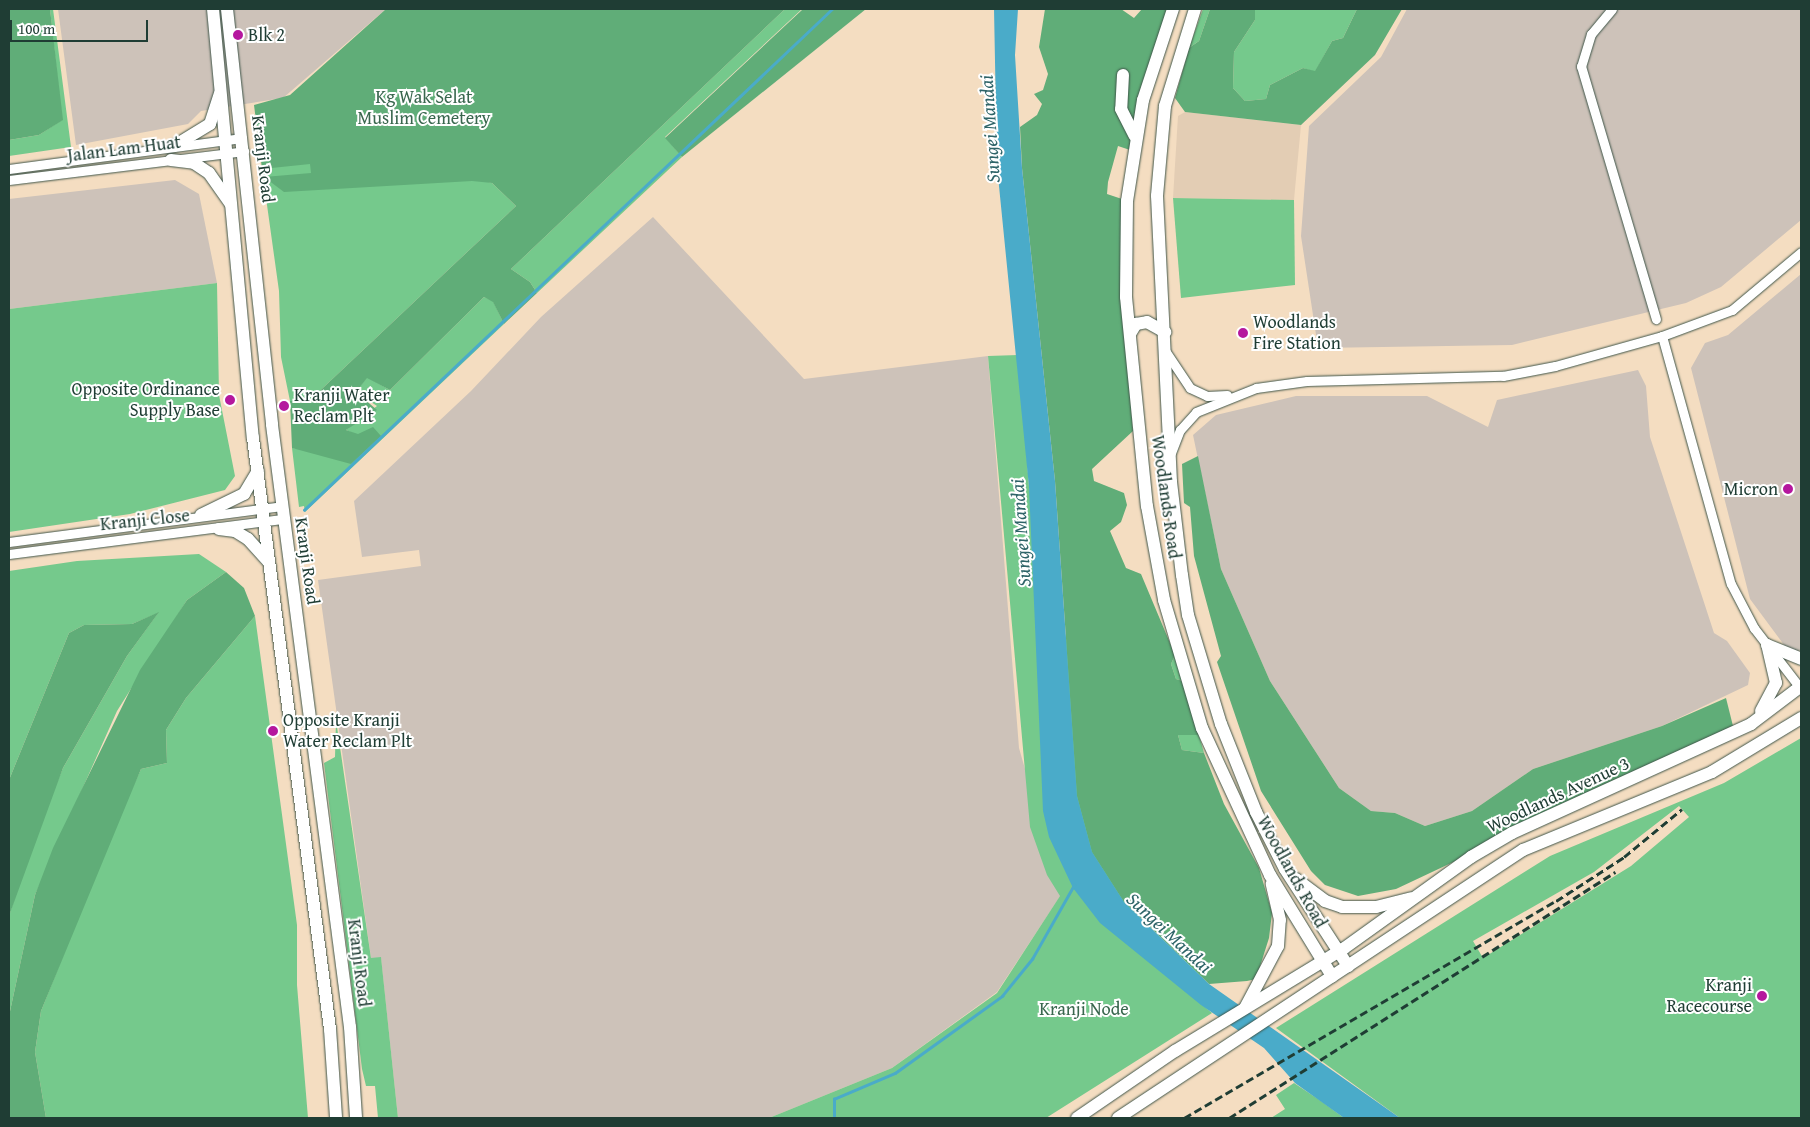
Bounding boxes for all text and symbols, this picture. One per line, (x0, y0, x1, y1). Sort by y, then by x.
scale bar (12, 10, 150, 42)
text: 100 m (18, 18, 55, 39)
place label: Blk 2 (248, 24, 285, 46)
marker: Blk 2 (232, 29, 244, 41)
water label: Sungei Mandai (975, 74, 1005, 184)
park label: Kg Wak Selat Muslim Cemetery (358, 87, 490, 130)
street label: Kranji Road (247, 114, 279, 204)
street label: Jalan Lam Huat (66, 131, 182, 167)
place label: Woodlands Fire Station (1253, 312, 1341, 354)
marker: Woodlands Fire Station (1237, 327, 1249, 339)
place label: Opposite Ordinance Supply Base (72, 379, 220, 422)
place label: Kranji Water Reclam Plt (294, 385, 390, 428)
marker: Opposite Ordinance Supply Base (224, 394, 236, 406)
marker: Kranji Water Reclam Plt (278, 400, 290, 412)
street label: Woodlands Road (1147, 434, 1185, 560)
water label: Sungei Mandai (1006, 478, 1036, 588)
place label: Micron (1724, 478, 1778, 500)
marker: Micron (1782, 483, 1794, 495)
street label: Kranji Close (99, 505, 191, 535)
street label: Kranji Road (290, 516, 324, 606)
place label: Opposite Kranji Water Reclam Plt (283, 710, 412, 752)
marker: Opposite Kranji Water Reclam Plt (267, 725, 279, 737)
street label: Woodlands Avenue 3 (1483, 752, 1633, 838)
street label: Woodlands Road (1252, 812, 1332, 932)
water label: Sungei Mandai (1122, 888, 1216, 978)
street label: Kranji Road (343, 918, 375, 1008)
place label: Kranji Racecourse (1667, 975, 1752, 1018)
marker: Kranji Racecourse (1756, 990, 1768, 1002)
park label: Kranji Node (1039, 998, 1129, 1020)

